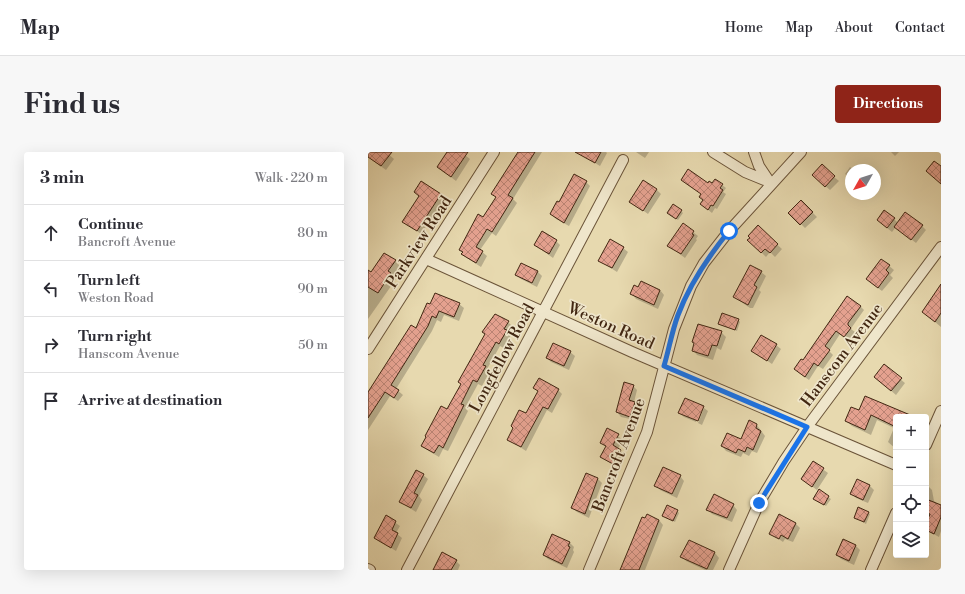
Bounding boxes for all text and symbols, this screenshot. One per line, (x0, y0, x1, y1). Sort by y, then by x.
text: Map (20, 16, 60, 40)
text: Home (725, 19, 763, 37)
text: Map (785, 19, 813, 37)
text: About (835, 19, 873, 37)
text: Contact (895, 19, 945, 37)
button: Directions (835, 85, 941, 123)
text: Find us (24, 87, 120, 122)
north arrow (845, 164, 881, 200)
text: 3 min (40, 167, 84, 189)
text: Walk · 220 m (255, 170, 328, 186)
street label: Parkview Road (382, 192, 456, 292)
text: Continue (78, 215, 143, 234)
icon: ahead (40, 222, 62, 244)
route start (720, 222, 738, 240)
text: 80 m (297, 225, 328, 241)
text: Bancroft Avenue (78, 234, 176, 250)
text: Turn left (78, 271, 140, 290)
icon: left (40, 278, 62, 300)
text: 90 m (297, 281, 328, 297)
text: Weston Road (78, 290, 154, 306)
street label: Weston Road (563, 298, 658, 354)
street label: Hanscom Avenue (797, 299, 887, 411)
street label: Longfellow Road (465, 300, 539, 416)
text: Turn right (78, 327, 152, 346)
icon: right (40, 334, 62, 356)
text: 50 m (298, 337, 328, 353)
text: Hanscom Avenue (78, 346, 179, 362)
icon: arrive (40, 390, 62, 412)
text: Arrive at destination (78, 391, 222, 410)
street label: Bancroft Avenue (588, 395, 650, 516)
map controls (893, 414, 929, 558)
button: + (893, 414, 929, 450)
button: − (893, 450, 929, 486)
button: locate (893, 486, 929, 522)
route end (750, 494, 768, 512)
button: layers (893, 522, 929, 558)

